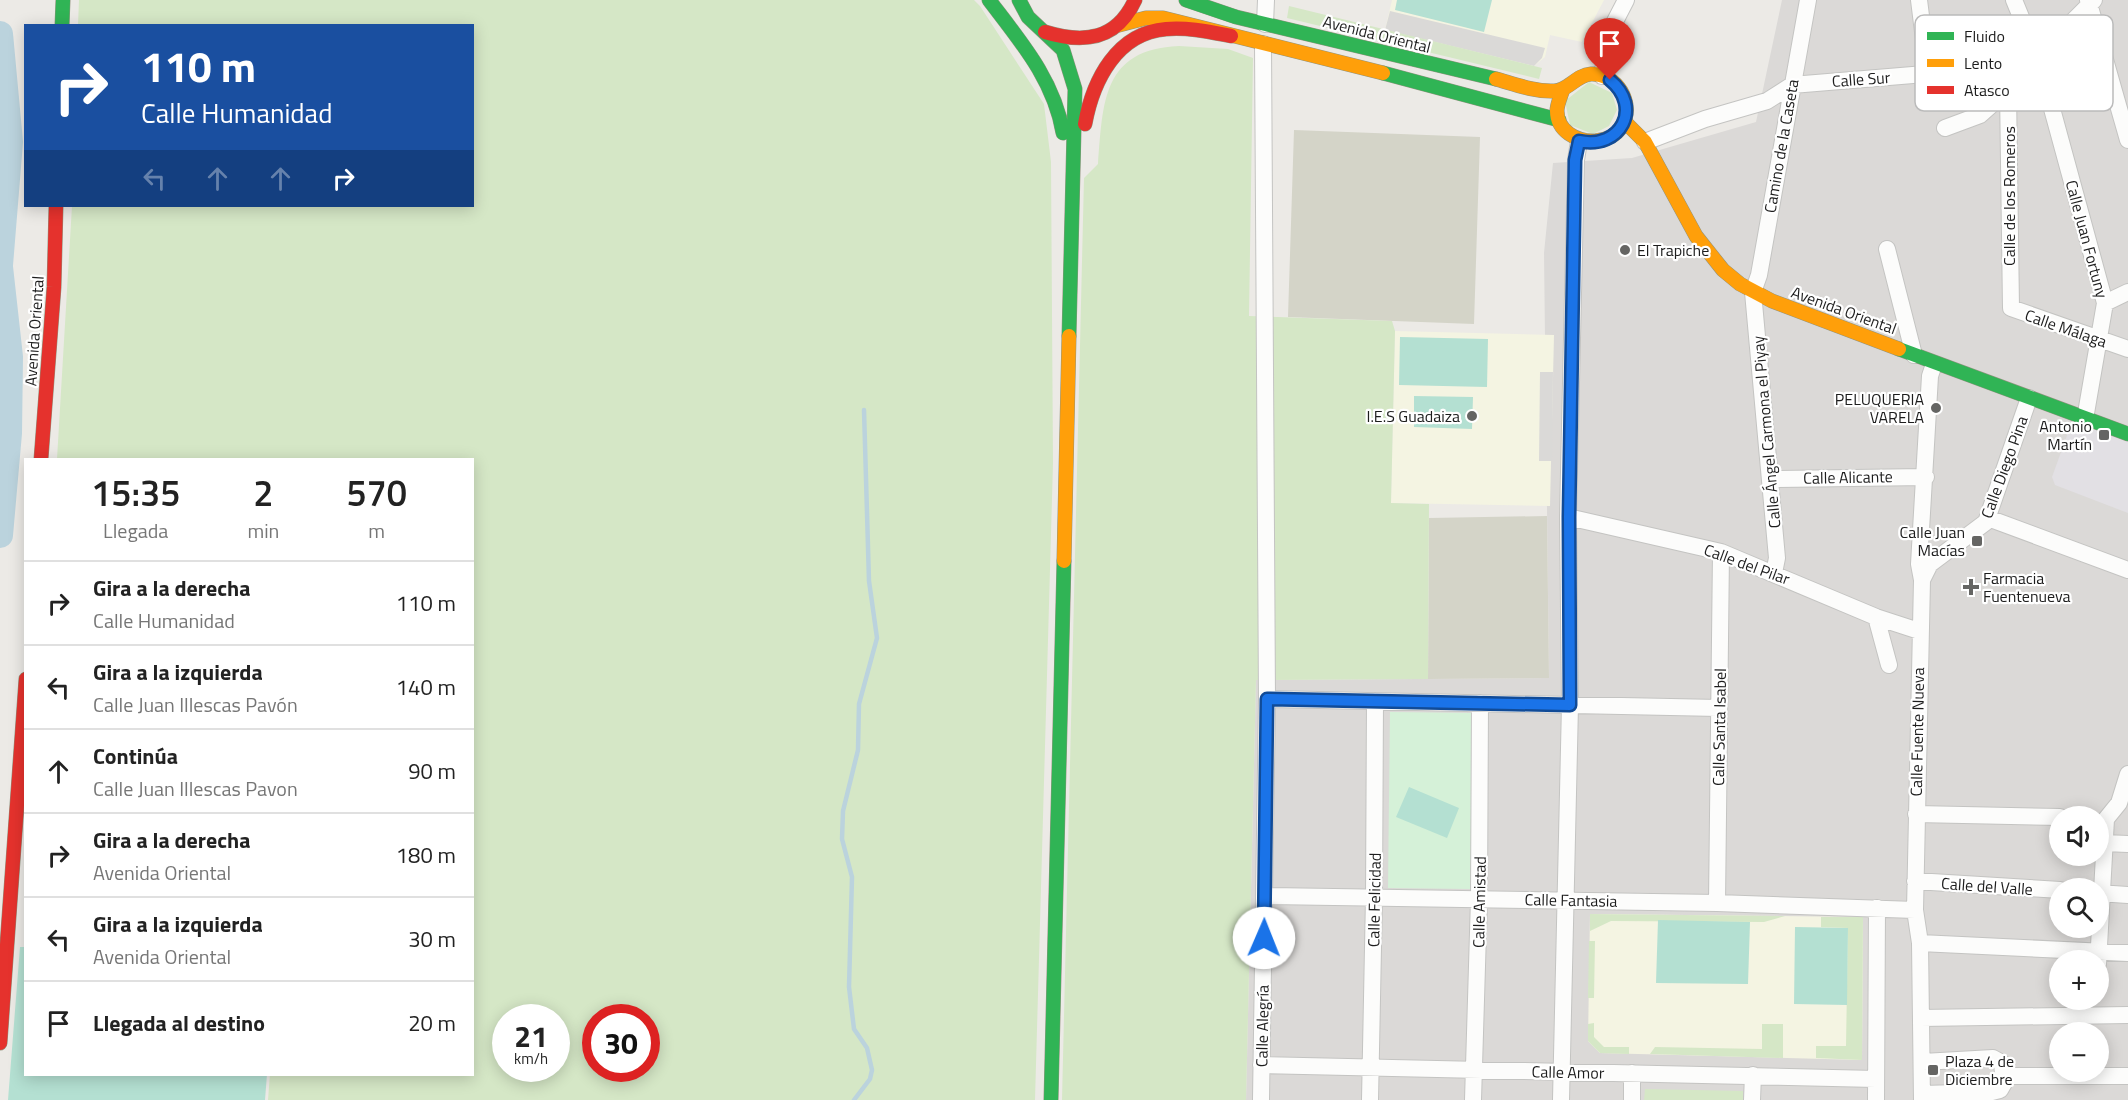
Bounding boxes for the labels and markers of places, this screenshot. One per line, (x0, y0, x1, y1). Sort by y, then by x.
pin (1584, 18, 1635, 80)
place label: El Trapiche (1637, 238, 1709, 262)
marker: El Trapiche (1618, 243, 1632, 257)
place label: PELUQUERIA VARELA (1835, 387, 1924, 429)
marker: PELUQUERIA VARELA (1929, 401, 1943, 415)
place label: I.E.S Guadaiza (1366, 404, 1460, 428)
marker: I.E.S Guadaiza (1465, 409, 1479, 423)
place label: Antonio Martín (2039, 414, 2092, 456)
marker: Antonio Martín (2097, 428, 2111, 442)
place label: Calle Juan Macías (1900, 520, 1965, 562)
marker: Calle Juan Macías (1970, 534, 1984, 548)
place label: Farmacia Fuentenueva (1983, 566, 2071, 608)
marker: Farmacia Fuentenueva (1964, 580, 1978, 594)
place label: Plaza 4 de Diciembre (1945, 1049, 2014, 1091)
marker: Plaza 4 de Diciembre (1926, 1063, 1940, 1077)

